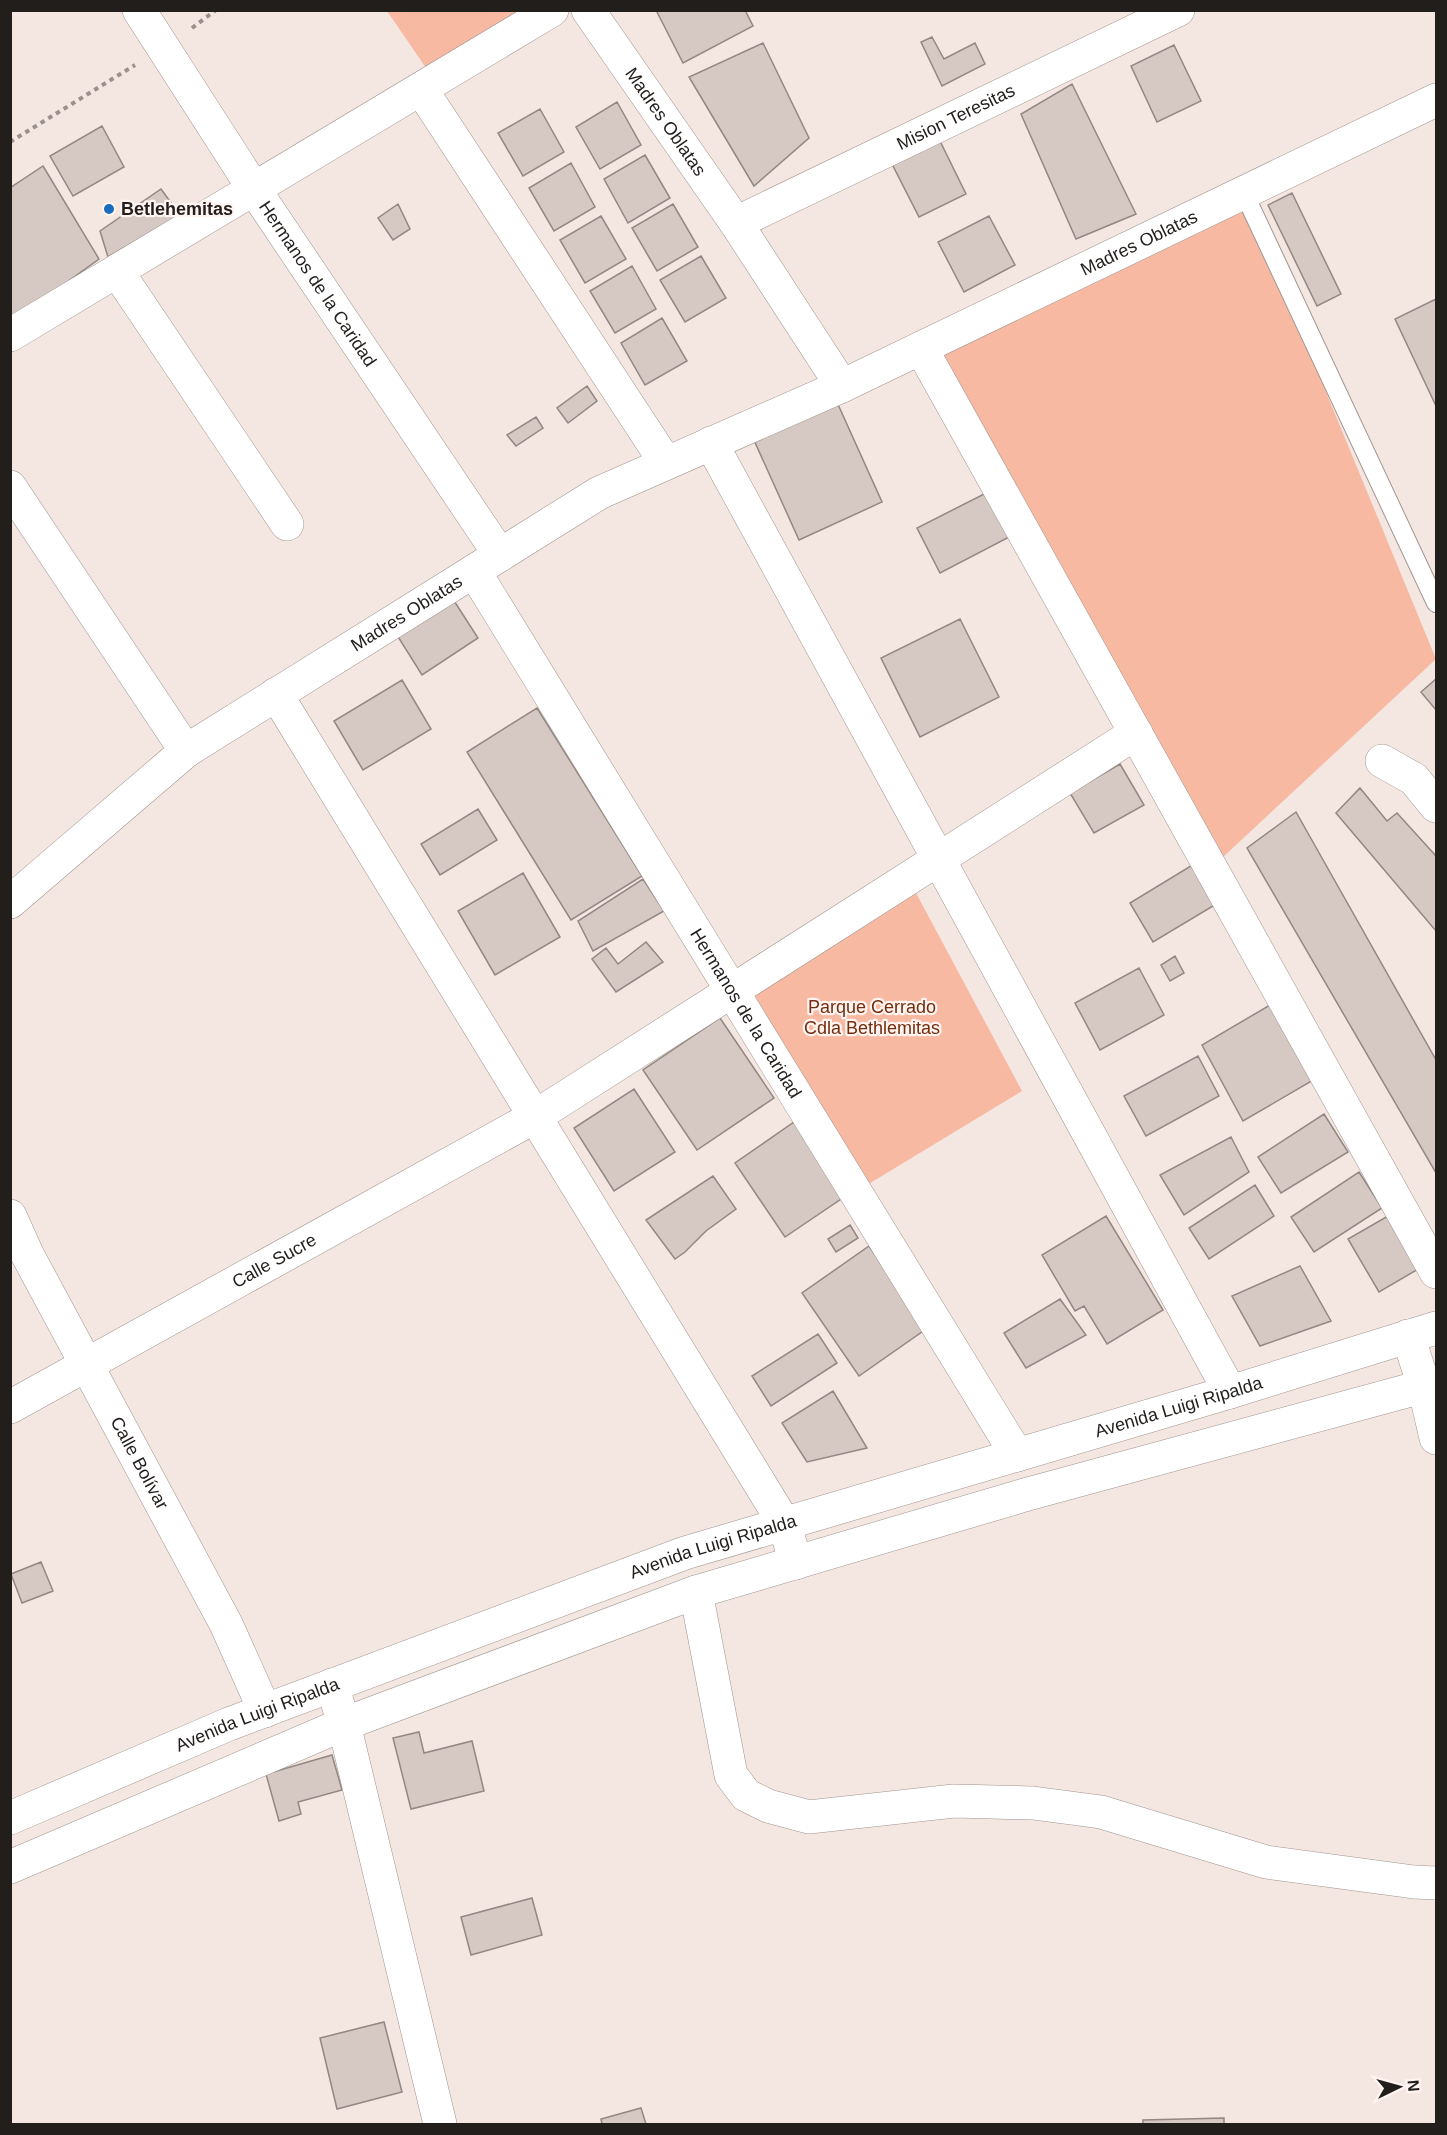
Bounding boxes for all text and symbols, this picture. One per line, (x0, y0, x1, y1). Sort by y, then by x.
street label: Madres Oblatas (621, 64, 710, 180)
street label: Mision Teresitas (893, 80, 1018, 154)
street label: Hermanos de la Caridad (255, 197, 380, 370)
place label: Betlehemitas (121, 199, 233, 219)
marker: Betlehemitas (102, 202, 116, 216)
street label: Madres Oblatas (1077, 206, 1201, 280)
street label: Madres Oblatas (347, 571, 466, 655)
street label: Hermanos de la Caridad (686, 925, 805, 1102)
park label: Parque Cerrado Cdla Bethlemitas (804, 997, 940, 1038)
street label: Calle Sucre (229, 1230, 320, 1292)
street label: Avenida Luigi Ripalda (1092, 1372, 1266, 1441)
street label: Calle Bolívar (106, 1413, 172, 1513)
street label: Avenida Luigi Ripalda (627, 1510, 800, 1583)
street label: Avenida Luigi Ripalda (172, 1673, 343, 1756)
north arrow (1369, 2057, 1429, 2117)
text: N (1404, 2079, 1422, 2092)

